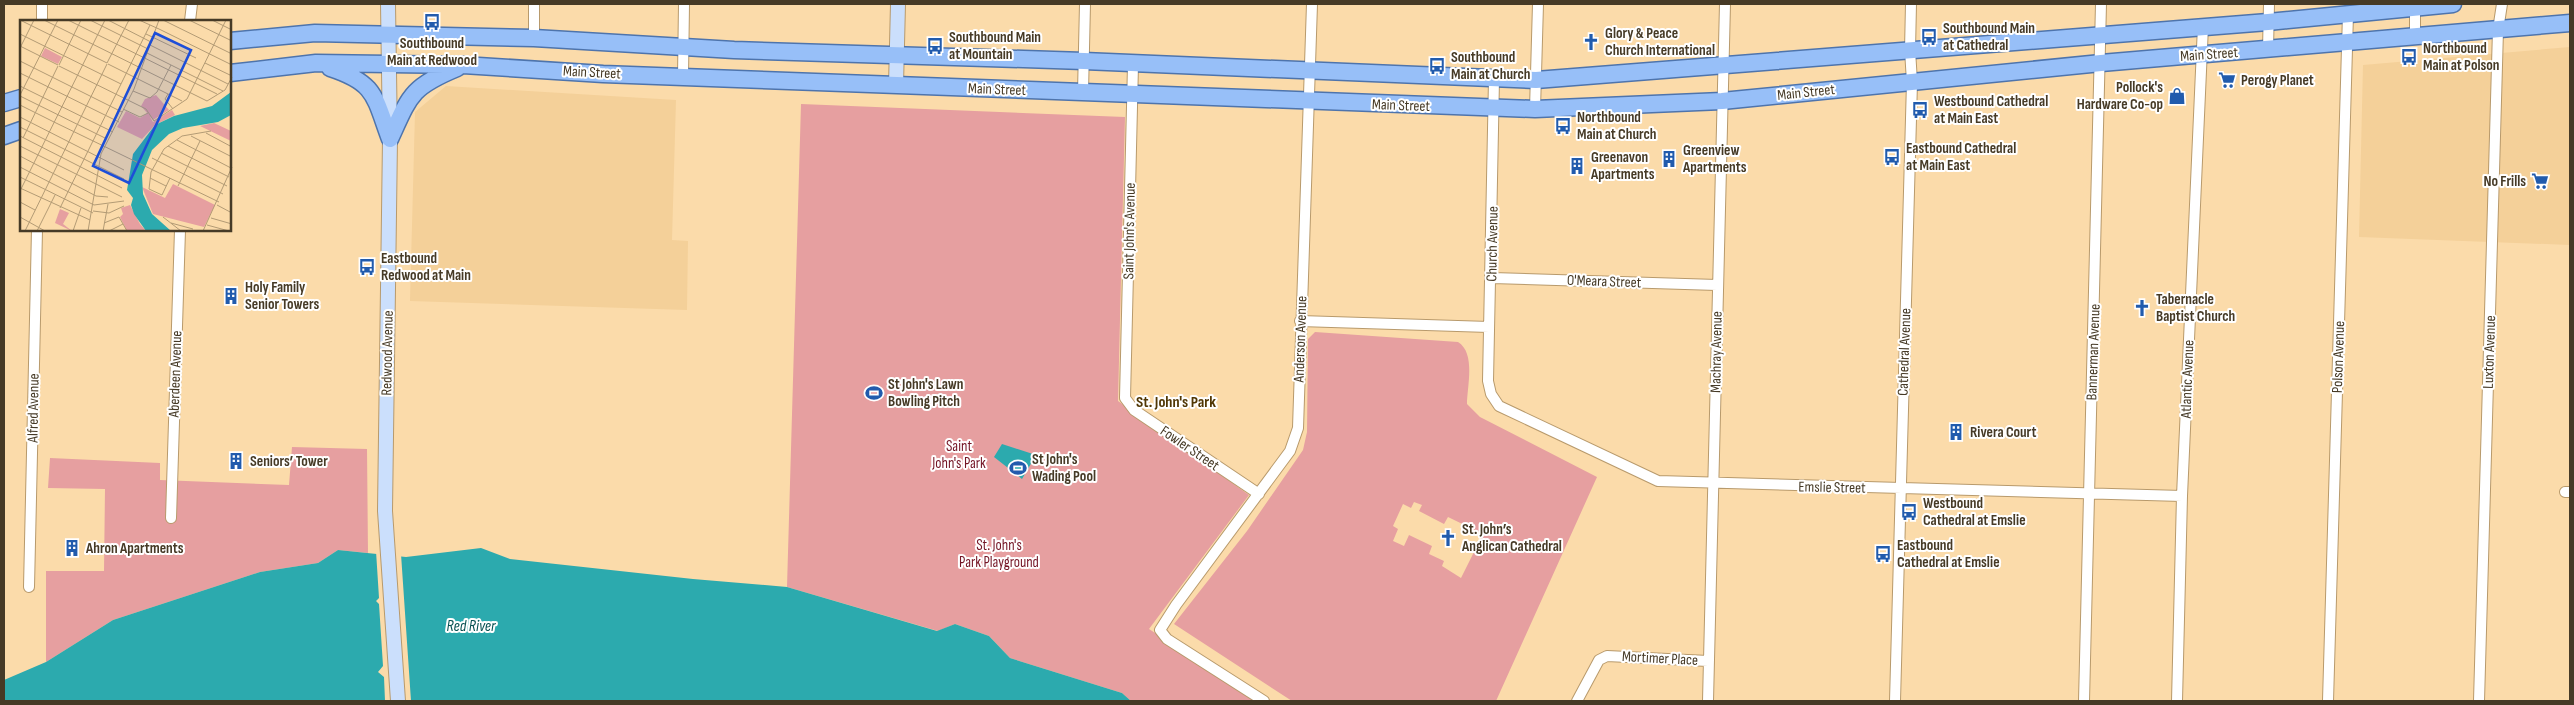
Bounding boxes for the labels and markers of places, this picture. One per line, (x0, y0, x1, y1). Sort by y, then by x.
bus stop icon: Southbound Main at Redwood (422, 12, 442, 32)
place label: Southbound Main at Cathedral (1943, 19, 2035, 55)
place label: Glory & Peace Church International (1605, 24, 1715, 60)
bus stop icon: Southbound Main at Cathedral (1919, 27, 1939, 47)
place label: Southbound Main at Mountain (949, 28, 1041, 64)
church icon: Glory & Peace Church International (1581, 32, 1601, 52)
place label: Southbound Main at Redwood (387, 34, 477, 70)
bus stop icon: Southbound Main at Mountain (925, 36, 945, 56)
place label: Northbound Main at Polson (2423, 39, 2499, 75)
bus stop icon: Northbound Main at Polson (2399, 47, 2419, 67)
place label: Southbound Main at Church (1451, 48, 1531, 84)
bus stop icon: Southbound Main at Church (1427, 56, 1447, 76)
supermarket icon: Perogy Planet (2217, 70, 2237, 90)
place label: Perogy Planet (2241, 71, 2314, 90)
place label: Pollock's Hardware Co-op (2077, 78, 2163, 114)
shop icon: Pollock's Hardware Co-op (2167, 86, 2187, 106)
place label: Westbound Cathedral at Main East (1934, 92, 2048, 128)
bus stop icon: Westbound Cathedral at Main East (1910, 100, 1930, 120)
place label: Northbound Main at Church (1577, 108, 1657, 144)
bus stop icon: Northbound Main at Church (1553, 116, 1573, 136)
place label: Eastbound Cathedral at Main East (1906, 139, 2016, 175)
place label: Greenview Apartments (1682, 141, 1747, 177)
bus stop icon: Eastbound Cathedral at Main East (1882, 147, 1902, 167)
place label: Greenavon Apartments (1590, 148, 1655, 184)
building icon: Greenview Apartments (1659, 149, 1679, 169)
building icon: Greenavon Apartments (1567, 156, 1587, 176)
supermarket icon: No Frills (2530, 171, 2550, 191)
place label: No Frills (2483, 172, 2526, 191)
place label: Eastbound Redwood at Main (381, 249, 471, 285)
bus stop icon: Eastbound Redwood at Main (357, 257, 377, 277)
place label: Holy Family Senior Towers (245, 278, 319, 314)
building icon: Holy Family Senior Towers (221, 286, 241, 306)
place label: Tabernacle Baptist Church (2156, 290, 2235, 326)
church icon: Tabernacle Baptist Church (2132, 298, 2152, 318)
place label: St John's Lawn Bowling Pitch (888, 375, 964, 411)
sports icon: St John's Lawn Bowling Pitch (864, 383, 884, 403)
building icon: Rivera Court (1946, 422, 1966, 442)
place label: Rivera Court (1970, 423, 2036, 442)
place label: St John's Wading Pool (1032, 450, 1096, 486)
building icon: Seniors’ Tower (226, 451, 246, 471)
place label: Seniors’ Tower (250, 452, 328, 471)
sports icon: St John's Wading Pool (1008, 458, 1028, 478)
place label: Westbound Cathedral at Emslie (1923, 494, 2026, 530)
bus stop icon: Westbound Cathedral at Emslie (1899, 502, 1919, 522)
place label: St. John’s Anglican Cathedral (1461, 520, 1562, 556)
church icon: St. John’s Anglican Cathedral (1438, 528, 1458, 548)
place label: Eastbound Cathedral at Emslie (1897, 536, 2000, 572)
building icon: Ahron Apartments (62, 538, 82, 558)
place label: Ahron Apartments (85, 539, 184, 558)
bus stop icon: Eastbound Cathedral at Emslie (1873, 544, 1893, 564)

